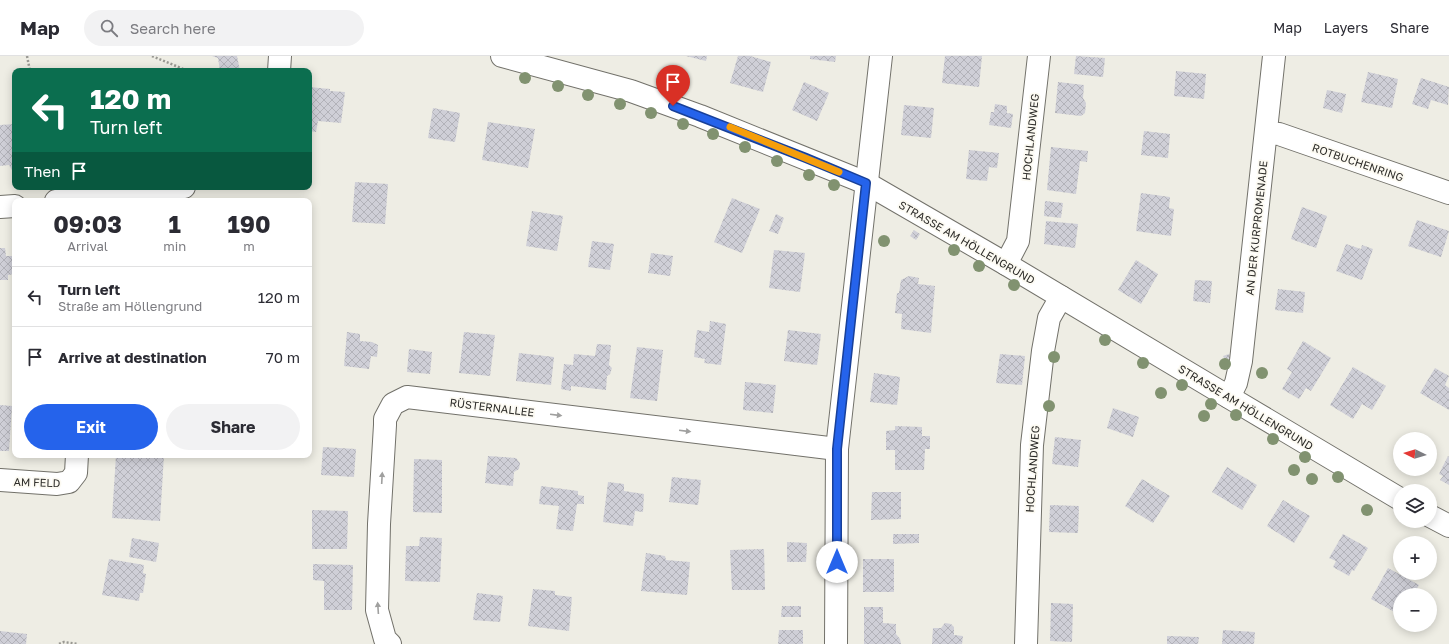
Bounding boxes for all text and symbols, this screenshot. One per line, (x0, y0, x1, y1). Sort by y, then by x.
search box (84, 10, 364, 46)
text: Map (20, 16, 60, 39)
icon: search (98, 17, 120, 39)
text: Search here (130, 19, 216, 37)
text: Map (1273, 19, 1302, 36)
text: Layers (1324, 19, 1368, 36)
text: Share (1390, 19, 1429, 36)
pin (656, 65, 690, 106)
icon: arrive (662, 71, 684, 93)
text: 120 m (90, 82, 171, 115)
icon: left (24, 84, 76, 136)
street label: HOCHLANDWEG (1019, 93, 1041, 181)
text: Turn left (90, 116, 163, 138)
street label: ROTBUCHENRING (1311, 140, 1406, 184)
icon: arrive (68, 160, 90, 182)
street label: AN DER KURPROMENADE (1242, 160, 1270, 296)
text: Then (24, 162, 60, 180)
street label: STRASSE AM HÖLLENGRUND (897, 198, 1038, 287)
text: 09:03 (53, 209, 122, 238)
text: 1 (169, 209, 181, 238)
text: 190 (228, 209, 271, 238)
text: Arrival (67, 238, 108, 254)
text: min (163, 238, 186, 254)
text: m (243, 238, 255, 254)
text: Turn left (58, 280, 120, 298)
icon: left (24, 286, 46, 308)
text: 120 m (258, 288, 300, 306)
text: Straße am Höllengrund (58, 298, 202, 314)
icon: arrive (24, 346, 46, 368)
text: Arrive at destination (58, 348, 207, 366)
text: 70 m (266, 348, 300, 366)
street label: STRASSE AM HÖLLENGRUND (1176, 362, 1316, 453)
street label: RÜSTERNALLEE (449, 395, 535, 419)
button: Exit (24, 404, 158, 450)
button: Share (166, 404, 300, 450)
one-way arrow (550, 412, 562, 418)
street label: HOCHLANDWEG (1022, 425, 1042, 513)
one-way arrow (679, 427, 691, 434)
north arrow (1393, 432, 1437, 476)
map controls (1393, 432, 1437, 632)
one-way arrow (379, 471, 385, 484)
street label: AM FELD (13, 475, 61, 489)
button: layers (1393, 484, 1437, 528)
button: + (1393, 536, 1437, 580)
position arrow (816, 541, 858, 583)
button: − (1393, 588, 1437, 632)
one-way arrow (374, 602, 381, 614)

